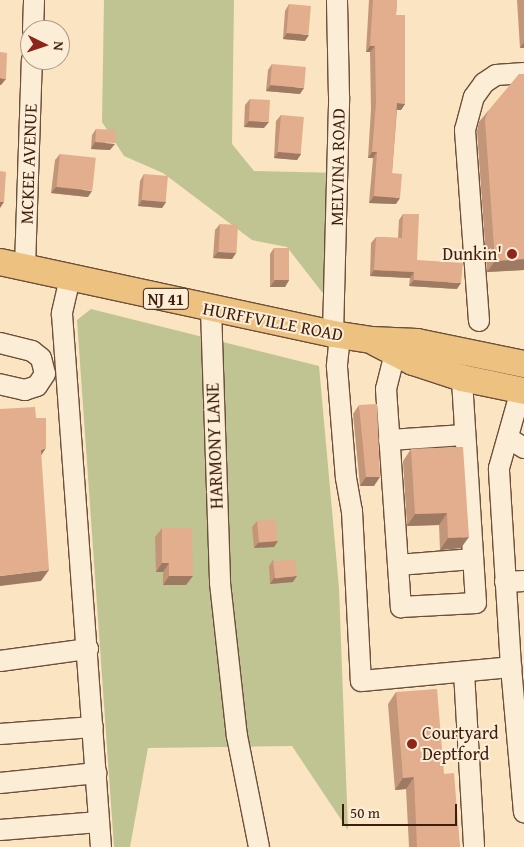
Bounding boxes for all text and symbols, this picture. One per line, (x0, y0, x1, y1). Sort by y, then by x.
north arrow (20, 20, 70, 70)
text: N (49, 41, 69, 51)
street label: MCKEE AVENUE (16, 103, 42, 225)
street label: MELVINA ROAD (326, 108, 350, 226)
place label: Dunkin' (442, 243, 502, 265)
marker: Dunkin' (506, 248, 518, 260)
road number: NJ 41 (142, 286, 190, 312)
street label: HURFFVILLE ROAD (201, 298, 345, 346)
street label: HARMONY LANE (202, 383, 228, 509)
place label: Courtyard Deptford (422, 723, 499, 766)
marker: Courtyard Deptford (406, 738, 418, 750)
scale bar (344, 794, 459, 826)
text: 50 m (350, 802, 380, 823)

